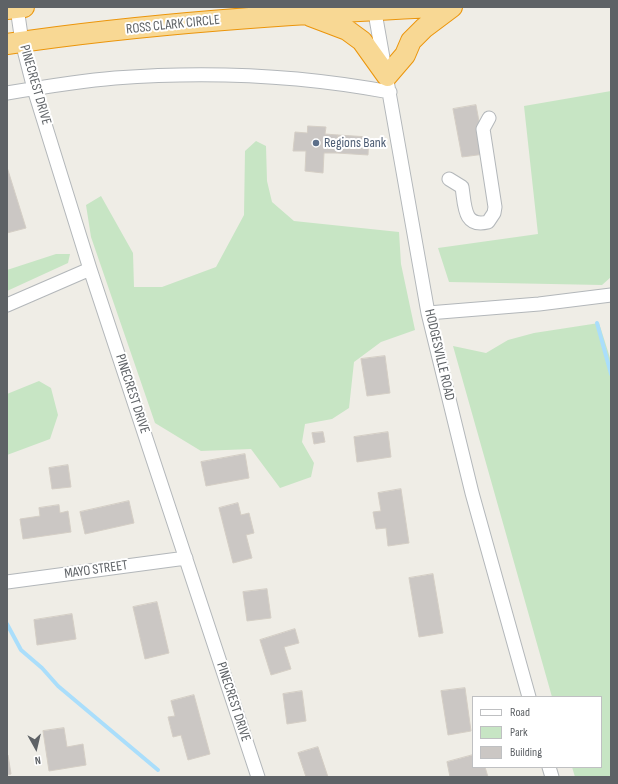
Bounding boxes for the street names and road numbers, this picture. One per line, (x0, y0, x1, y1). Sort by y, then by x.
street label: ROSS CLARK CIRCLE (125, 12, 221, 38)
street label: PINECREST DRIVE (16, 43, 54, 127)
street label: HODGESVILLE ROAD (420, 308, 458, 402)
street label: PINECREST DRIVE (111, 352, 153, 436)
street label: MAYO STREET (63, 557, 129, 583)
street label: PINECREST DRIVE (212, 660, 254, 744)

